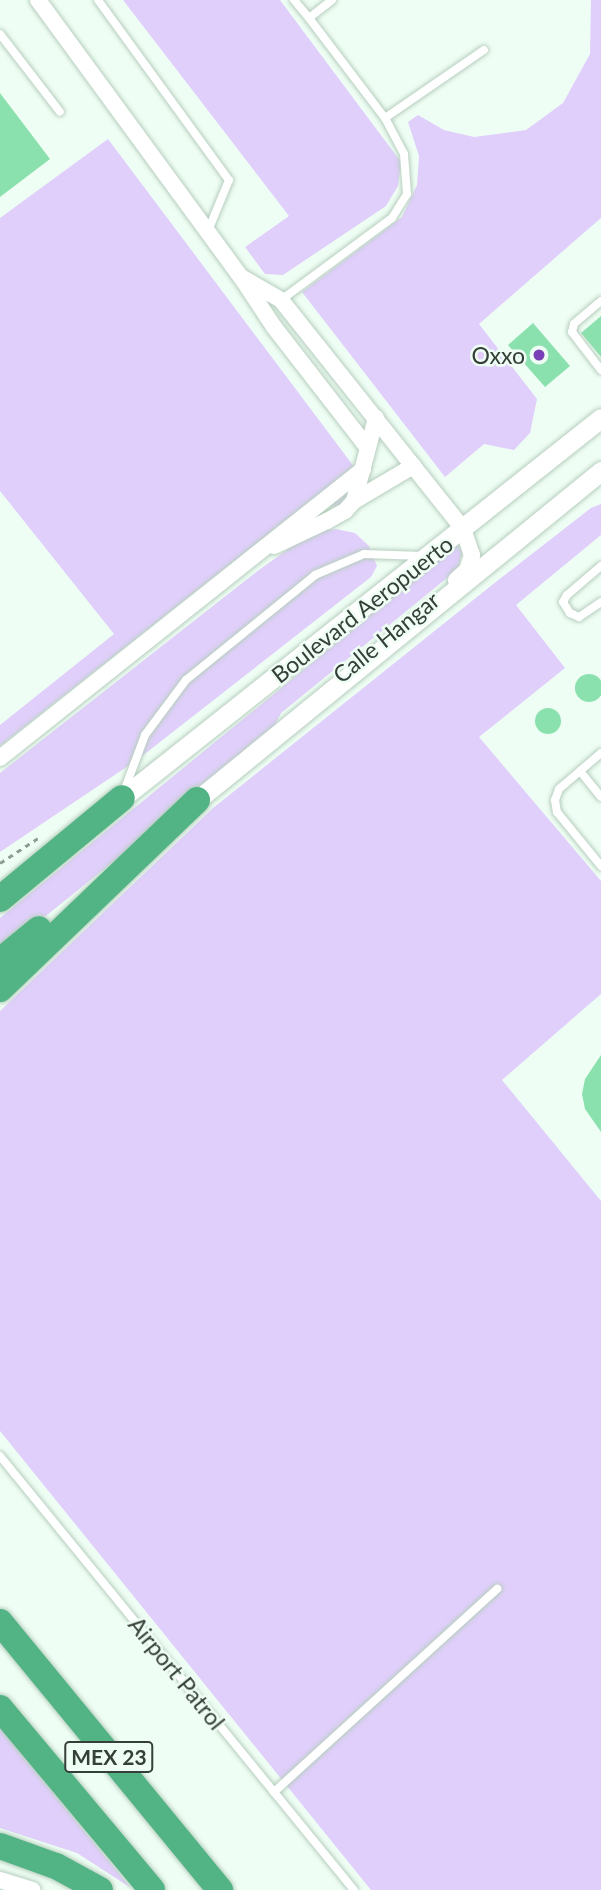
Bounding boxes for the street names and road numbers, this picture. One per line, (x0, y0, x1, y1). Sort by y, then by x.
street label: Boulevard Aeropuerto (265, 529, 459, 689)
street label: Calle Hangar (327, 586, 445, 688)
street label: Airport Patrol (123, 1611, 231, 1735)
road number: MEX 23 (64, 1740, 154, 1774)

